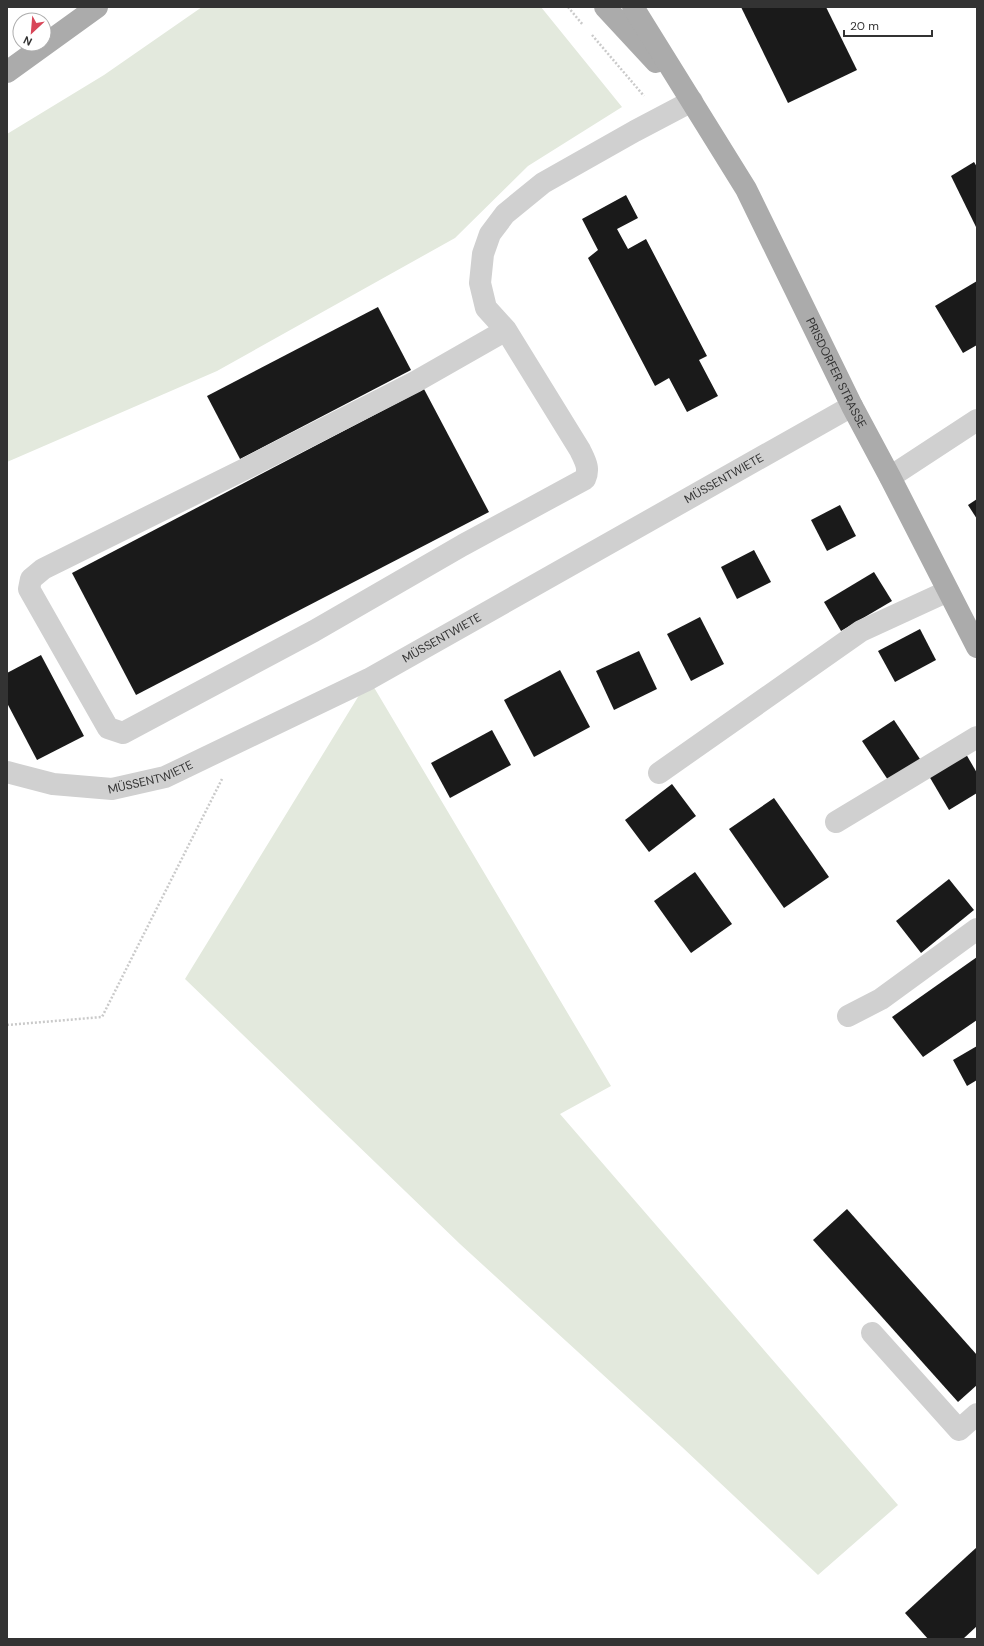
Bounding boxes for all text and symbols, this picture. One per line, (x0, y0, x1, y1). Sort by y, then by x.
north arrow (12, 12, 52, 52)
scale bar (844, 12, 932, 38)
text: 20 m (850, 18, 879, 34)
text: N (21, 33, 34, 49)
street label: PRISDORFER STRASSE (802, 315, 870, 431)
street label: MÜSSENTWIETE (681, 450, 766, 507)
street label: MÜSSENTWIETE (399, 609, 484, 667)
street label: MÜSSENTWIETE (106, 757, 196, 798)

